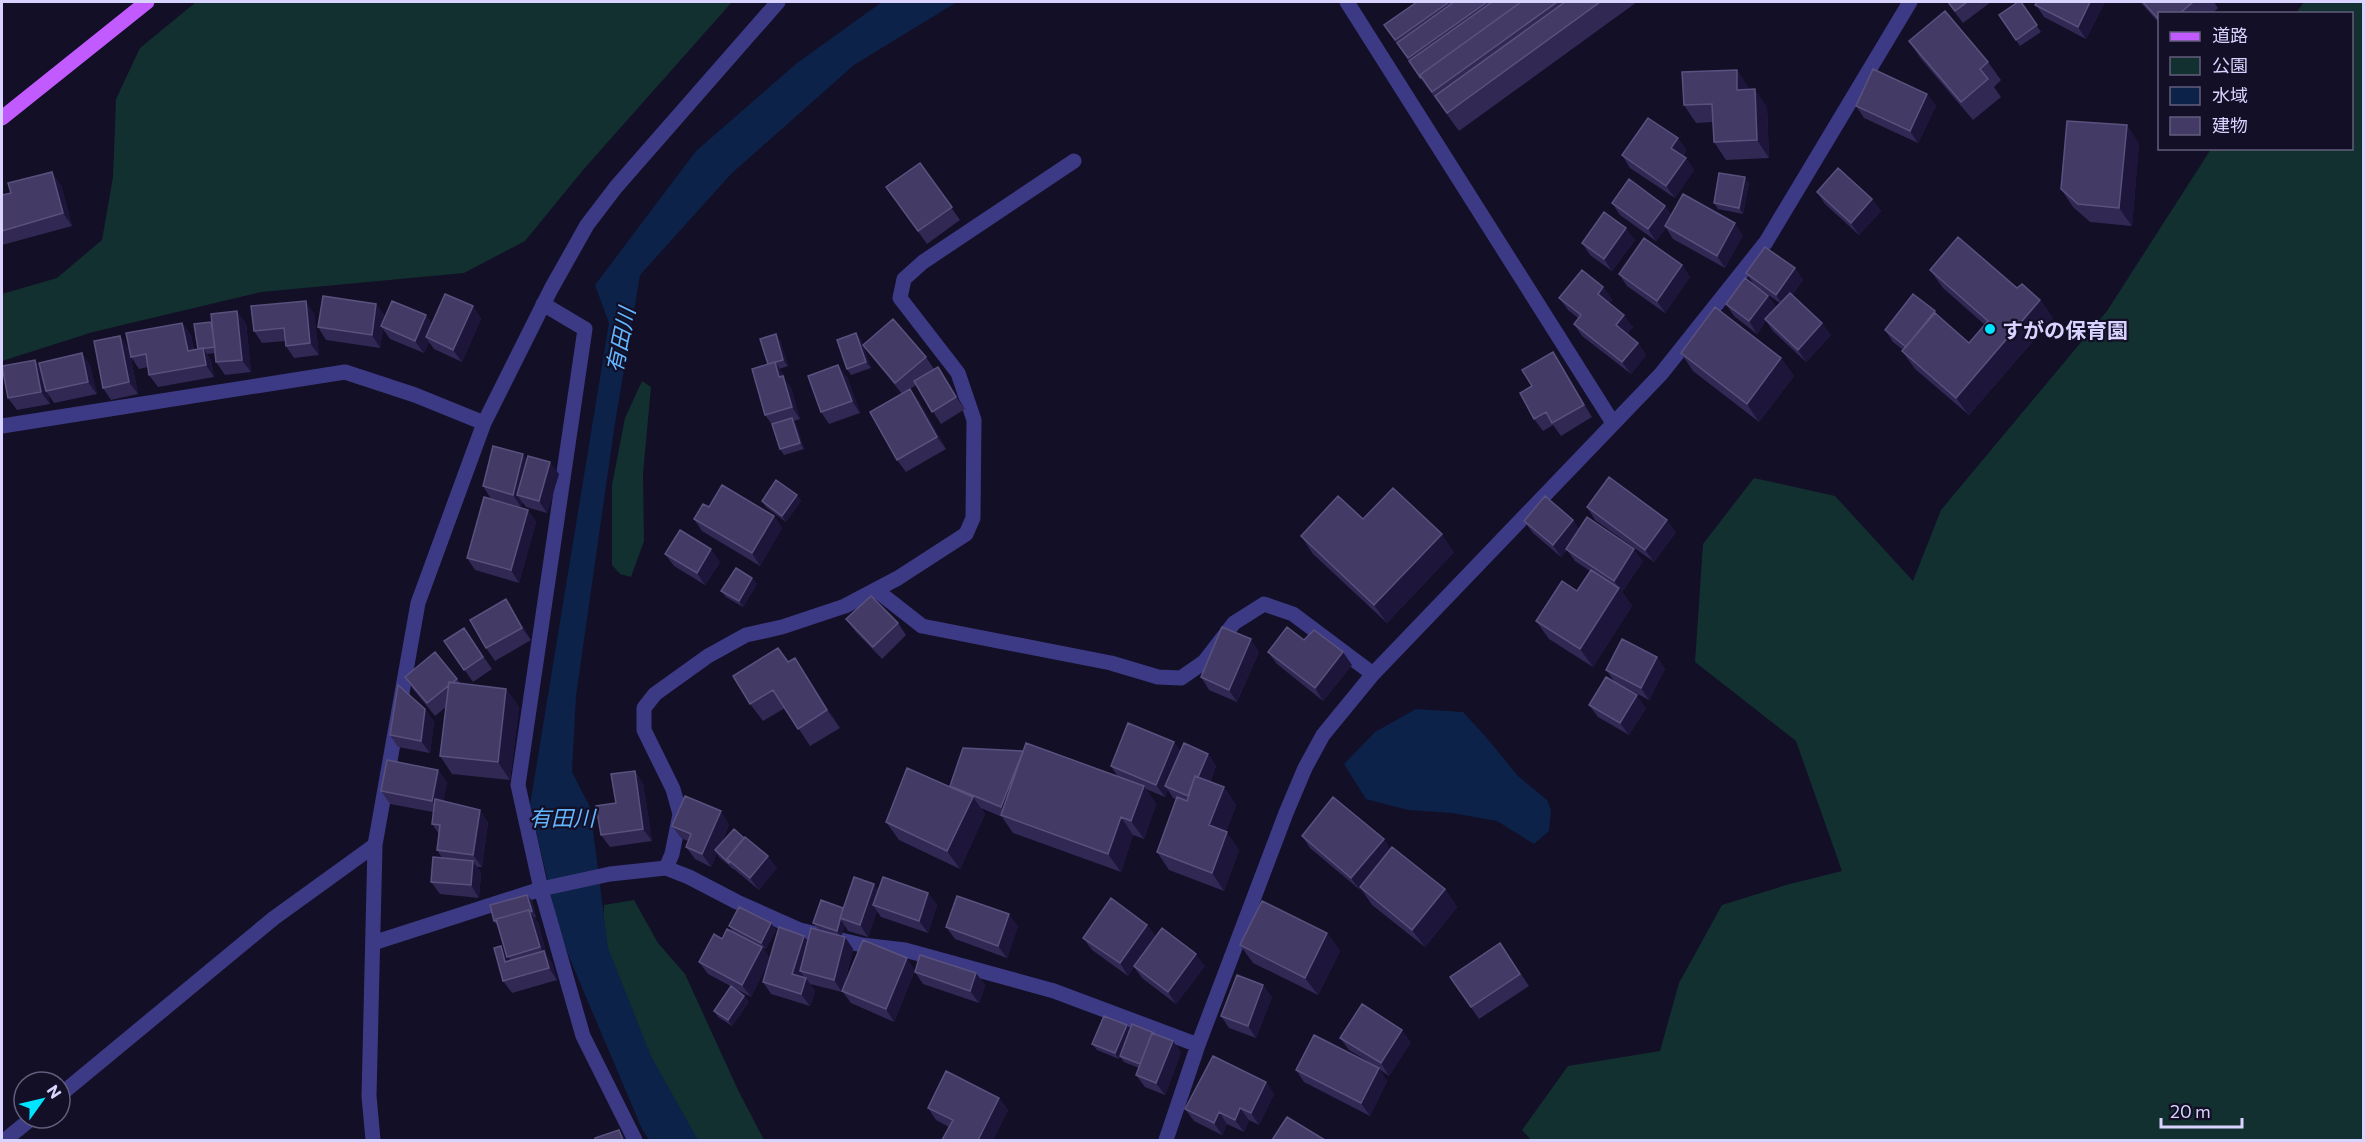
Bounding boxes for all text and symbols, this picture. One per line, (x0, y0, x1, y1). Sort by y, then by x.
legend (2158, 12, 2353, 150)
text: 道路 (2212, 24, 2248, 46)
text: 公園 (2212, 54, 2248, 76)
text: 水域 (2212, 84, 2248, 106)
text: 建物 (2212, 114, 2248, 136)
water label: 有田川 (600, 303, 640, 375)
place label: すがの保育園 (2002, 317, 2128, 342)
marker: すがの保育園 (1983, 322, 1997, 336)
water label: 有田川 (529, 804, 597, 831)
north arrow (12, 1070, 72, 1130)
text: N (44, 1081, 66, 1102)
scale bar (2161, 1091, 2242, 1129)
text: 20 m (2170, 1100, 2211, 1122)

